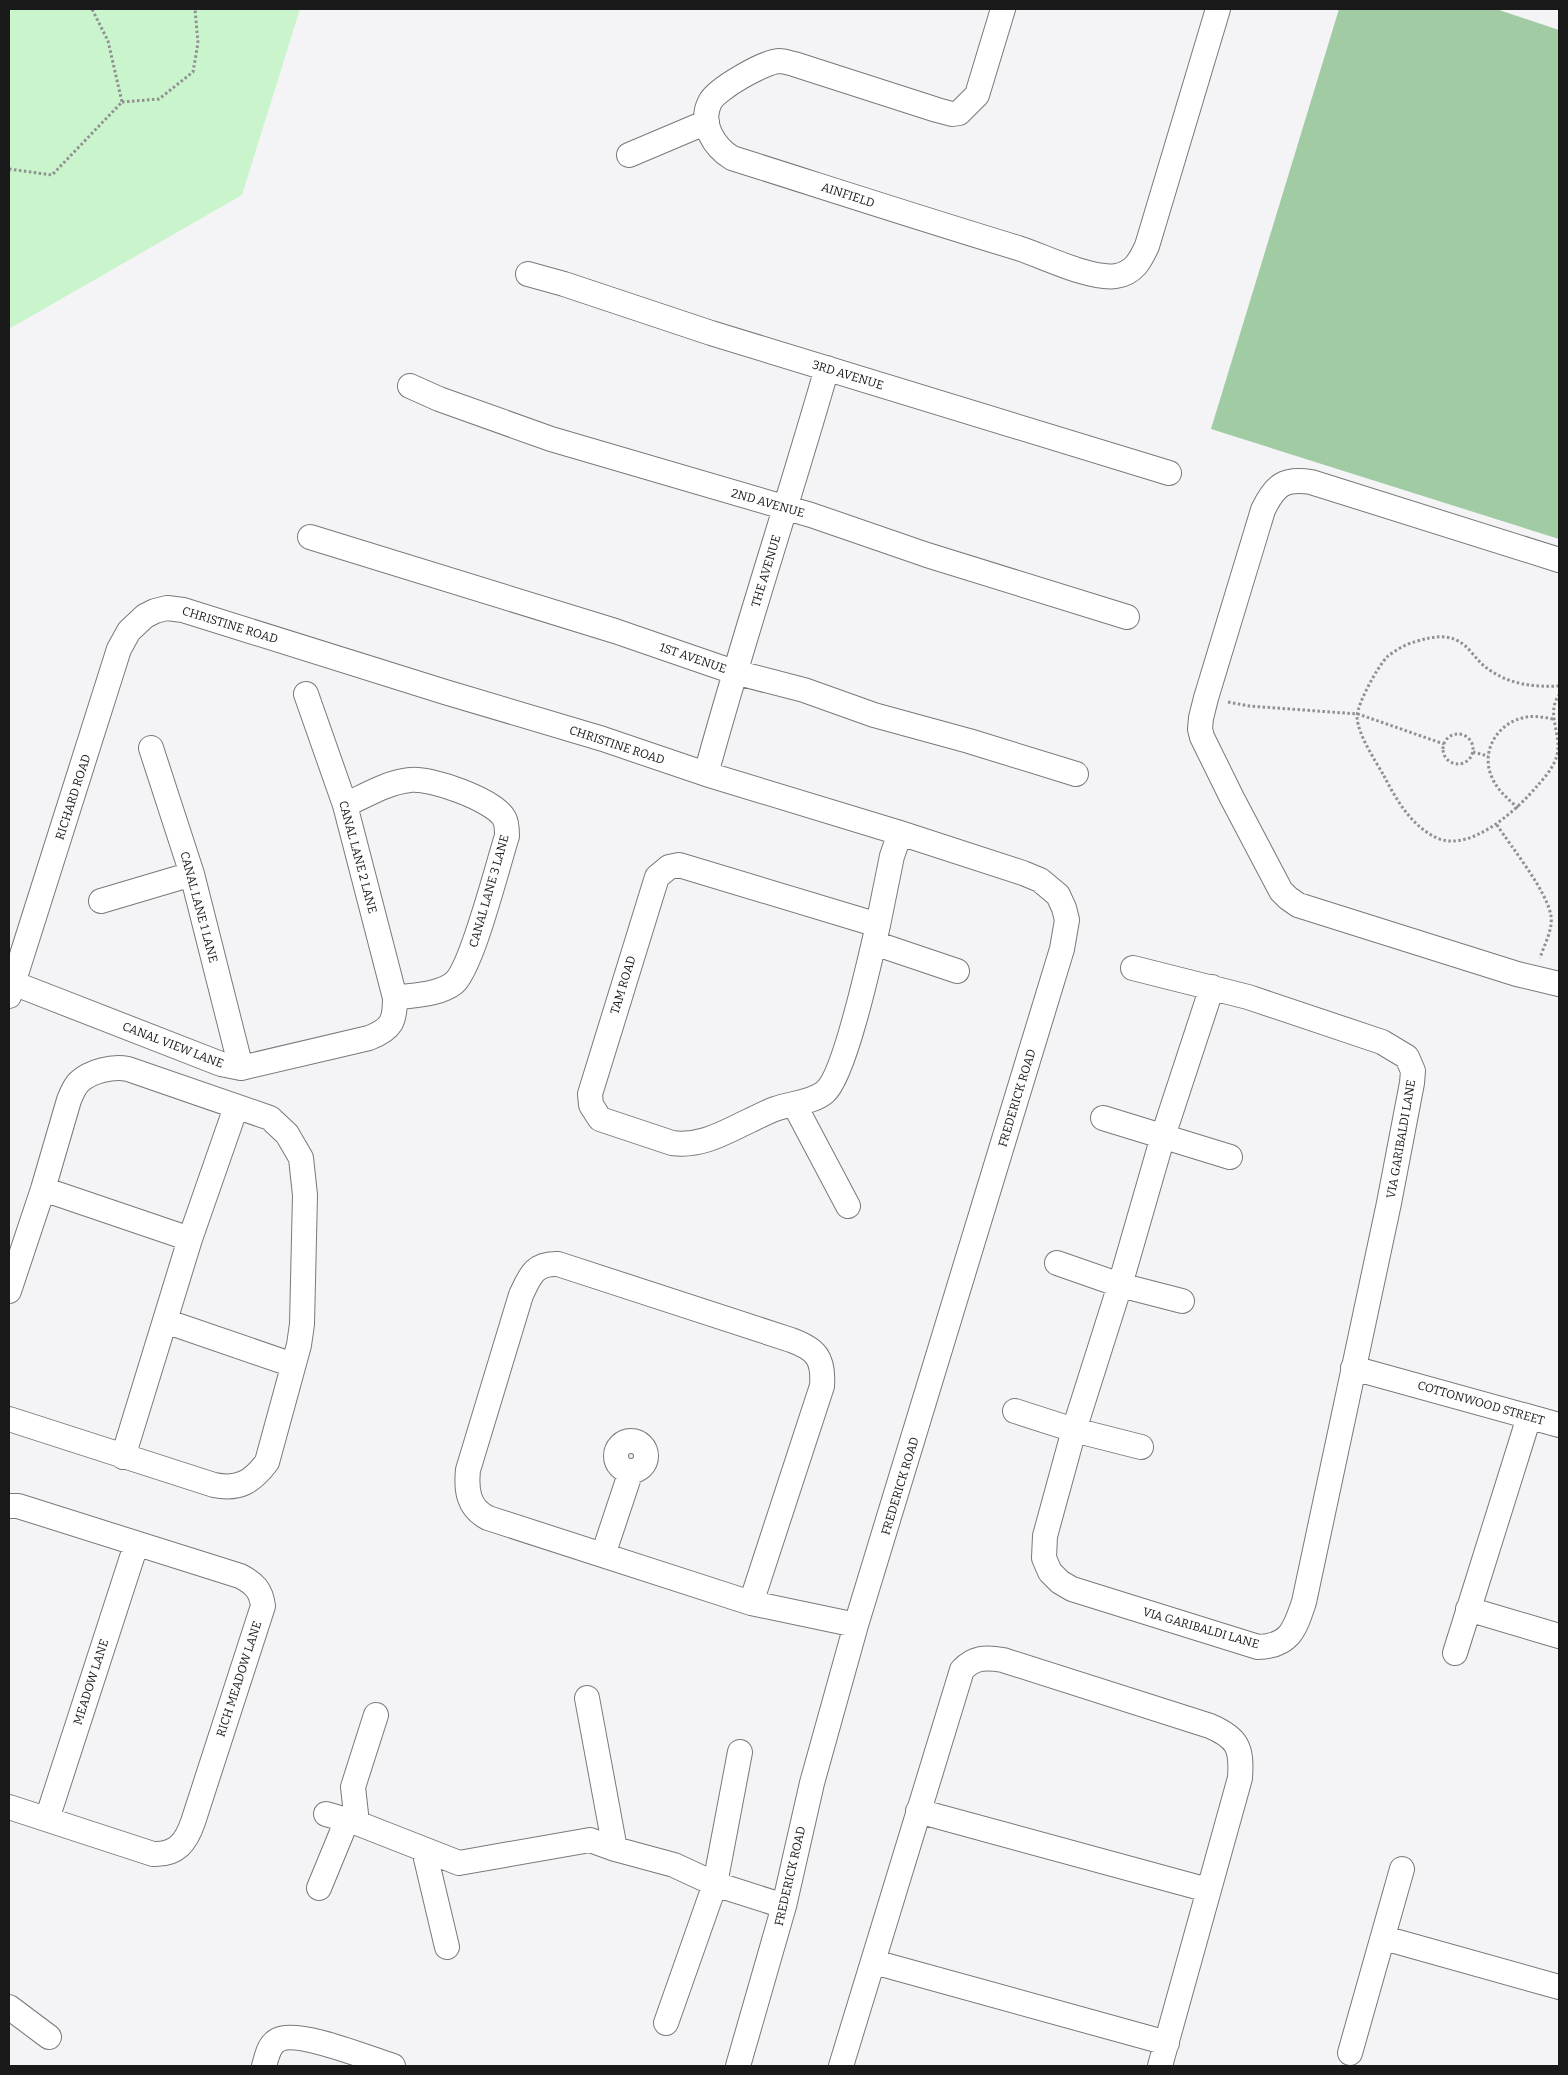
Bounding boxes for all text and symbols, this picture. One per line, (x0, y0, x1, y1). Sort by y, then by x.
street label: AINFIELD (820, 180, 876, 210)
street label: 3RD AVENUE (811, 357, 885, 393)
street label: 2ND AVENUE (730, 486, 806, 520)
street label: THE AVENUE (748, 533, 784, 609)
street label: CHRISTINE ROAD (180, 604, 280, 646)
street label: 1ST AVENUE (658, 640, 728, 676)
street label: CHRISTINE ROAD (568, 723, 666, 767)
street label: RICHARD ROAD (53, 752, 93, 842)
street label: CANAL LANE 2 LANE (336, 799, 380, 915)
street label: CANAL LANE 3 LANE (466, 833, 512, 949)
street label: CANAL LANE 1 LANE (177, 850, 221, 964)
street label: TAM ROAD (607, 954, 639, 1016)
street label: CANAL VIEW LANE (120, 1019, 226, 1071)
street label: FREDERICK ROAD (995, 1047, 1039, 1149)
street label: VIA GARIBALDI LANE (1384, 1078, 1418, 1200)
street label: COTTONWOOD STREET (1416, 1378, 1546, 1428)
street label: FREDERICK ROAD (878, 1435, 922, 1537)
street label: VIA GARIBALDI LANE (1141, 1605, 1261, 1651)
street label: RICH MEADOW LANE (214, 1619, 264, 1739)
street label: MEADOW LANE (71, 1637, 111, 1727)
street label: FREDERICK ROAD (772, 1825, 808, 1927)

